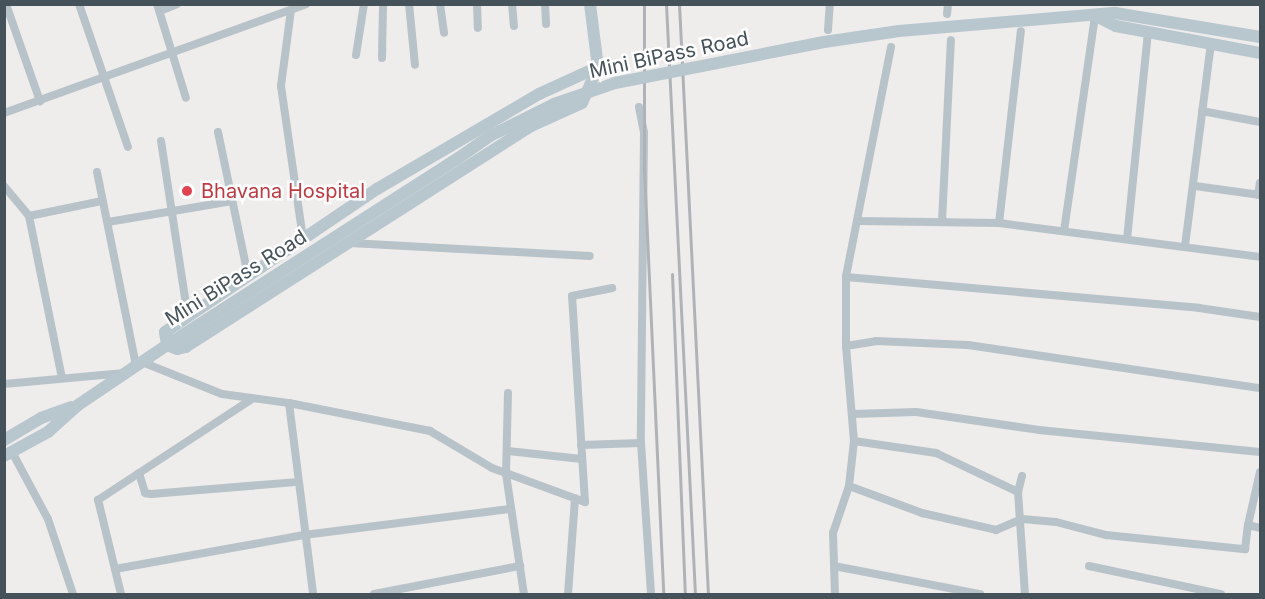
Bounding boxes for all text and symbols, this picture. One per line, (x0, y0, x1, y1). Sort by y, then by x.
street label: Mini BiPass Road (587, 26, 751, 84)
place label: Bhavana Hospital (201, 179, 365, 203)
marker: Bhavana Hospital (178, 182, 196, 200)
street label: Mini BiPass Road (161, 225, 311, 331)

